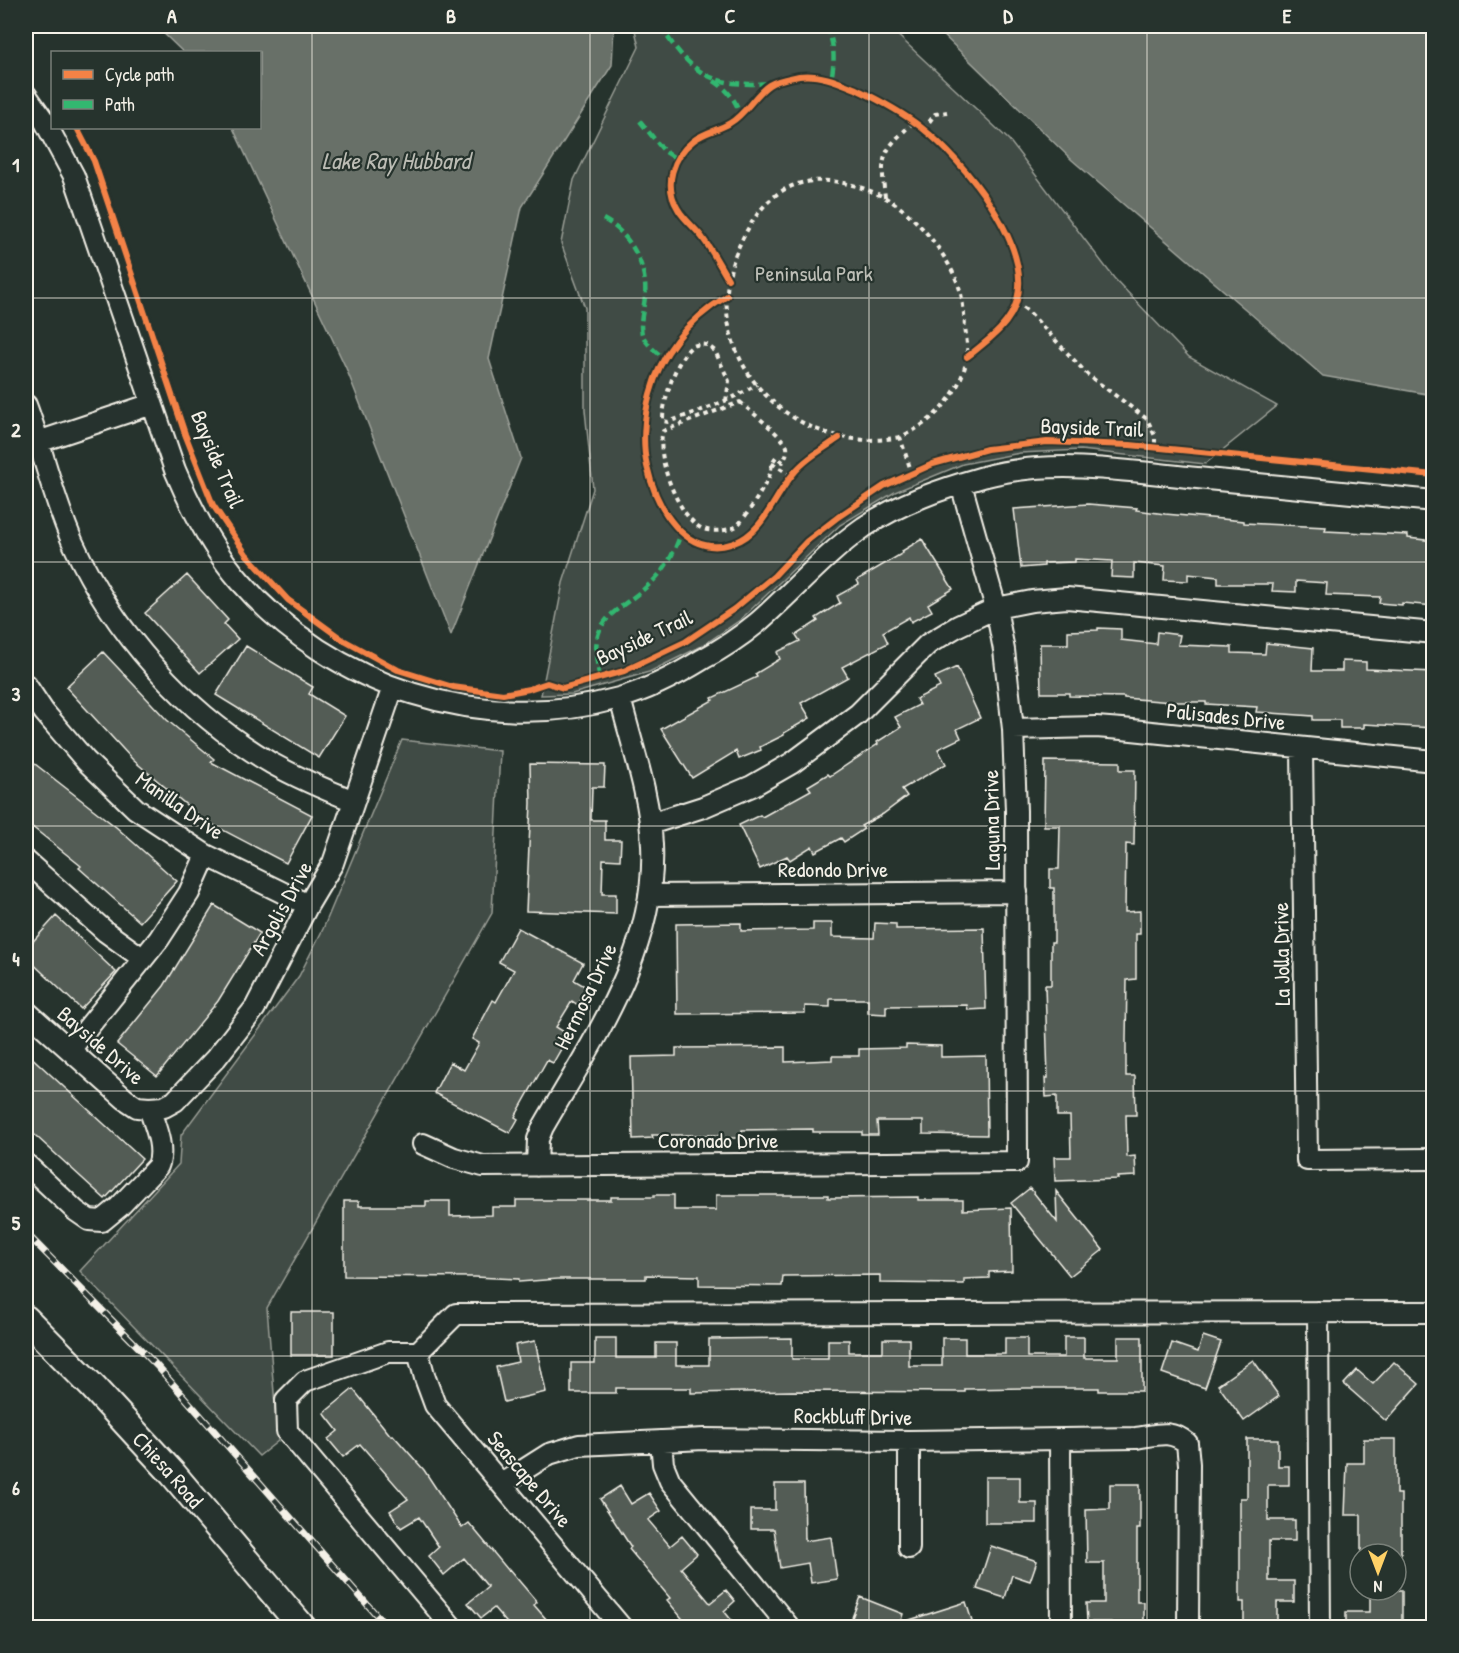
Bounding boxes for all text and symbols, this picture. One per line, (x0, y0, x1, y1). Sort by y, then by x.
text: A (167, 2, 177, 29)
text: B (446, 2, 456, 29)
text: C (725, 2, 736, 29)
text: D (1003, 2, 1013, 29)
text: E (1283, 2, 1292, 29)
legend (51, 51, 261, 129)
text: Cycle path (105, 62, 175, 87)
text: Path (105, 92, 135, 117)
water label: Lake Ray Hubbard (322, 144, 474, 177)
text: 1 (12, 151, 20, 178)
park label: Peninsula Park (755, 258, 873, 288)
street label: Bayside Trail (184, 406, 252, 512)
street label: Bayside Trail (1040, 410, 1144, 444)
text: 2 (11, 416, 21, 443)
street label: Bayside Trail (591, 602, 697, 672)
text: 3 (12, 680, 21, 707)
street label: Palisades Drive (1165, 695, 1287, 737)
street label: Manilla Drive (130, 764, 230, 846)
street label: Laguna Drive (975, 769, 1007, 870)
street label: Redondo Drive (778, 854, 888, 884)
street label: Argolis Drive (243, 855, 319, 961)
street label: La Jolla Drive (1265, 902, 1297, 1006)
street label: Hermosa Drive (546, 938, 624, 1054)
text: 4 (12, 945, 20, 972)
street label: Bayside Drive (51, 999, 151, 1091)
street label: Coronado Drive (658, 1125, 779, 1155)
text: 5 (12, 1209, 21, 1236)
street label: Rockbluff Drive (794, 1400, 913, 1432)
street label: Seascape Drive (481, 1424, 579, 1534)
street label: Chiesa Road (126, 1425, 211, 1515)
text: 6 (12, 1474, 20, 1501)
north arrow (1348, 1542, 1408, 1602)
text: N (1373, 1576, 1382, 1598)

